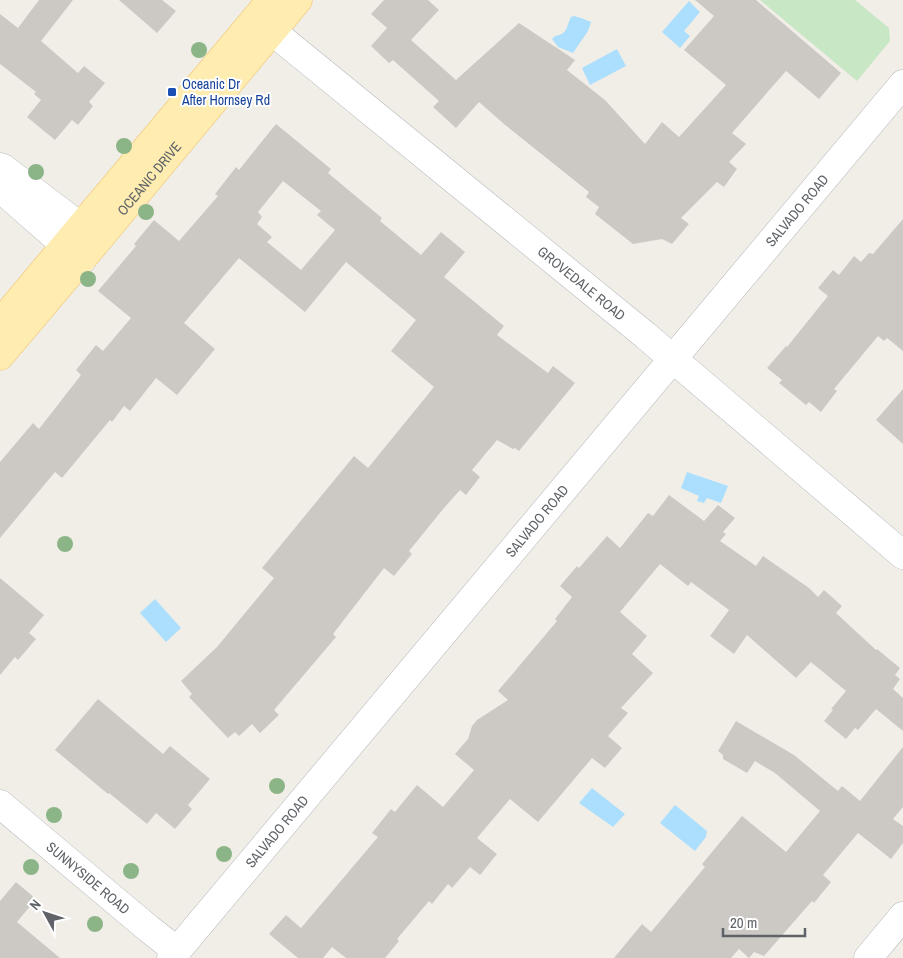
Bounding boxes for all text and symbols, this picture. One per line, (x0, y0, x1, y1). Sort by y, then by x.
place label: Oceanic Dr After Hornsey Rd (181, 75, 270, 109)
marker: Oceanic Dr After Hornsey Rd (166, 86, 178, 98)
street label: OCEANIC DRIVE (113, 138, 185, 219)
street label: SALVADO ROAD (762, 171, 833, 250)
street label: GROVEDALE ROAD (534, 242, 629, 324)
street label: SALVADO ROAD (502, 481, 572, 561)
street label: SALVADO ROAD (241, 792, 312, 871)
street label: SUNNYSIDE ROAD (43, 838, 134, 918)
north arrow (20, 888, 70, 938)
text: N (25, 896, 45, 914)
scale bar (723, 906, 806, 938)
text: 20 m (730, 912, 757, 933)

